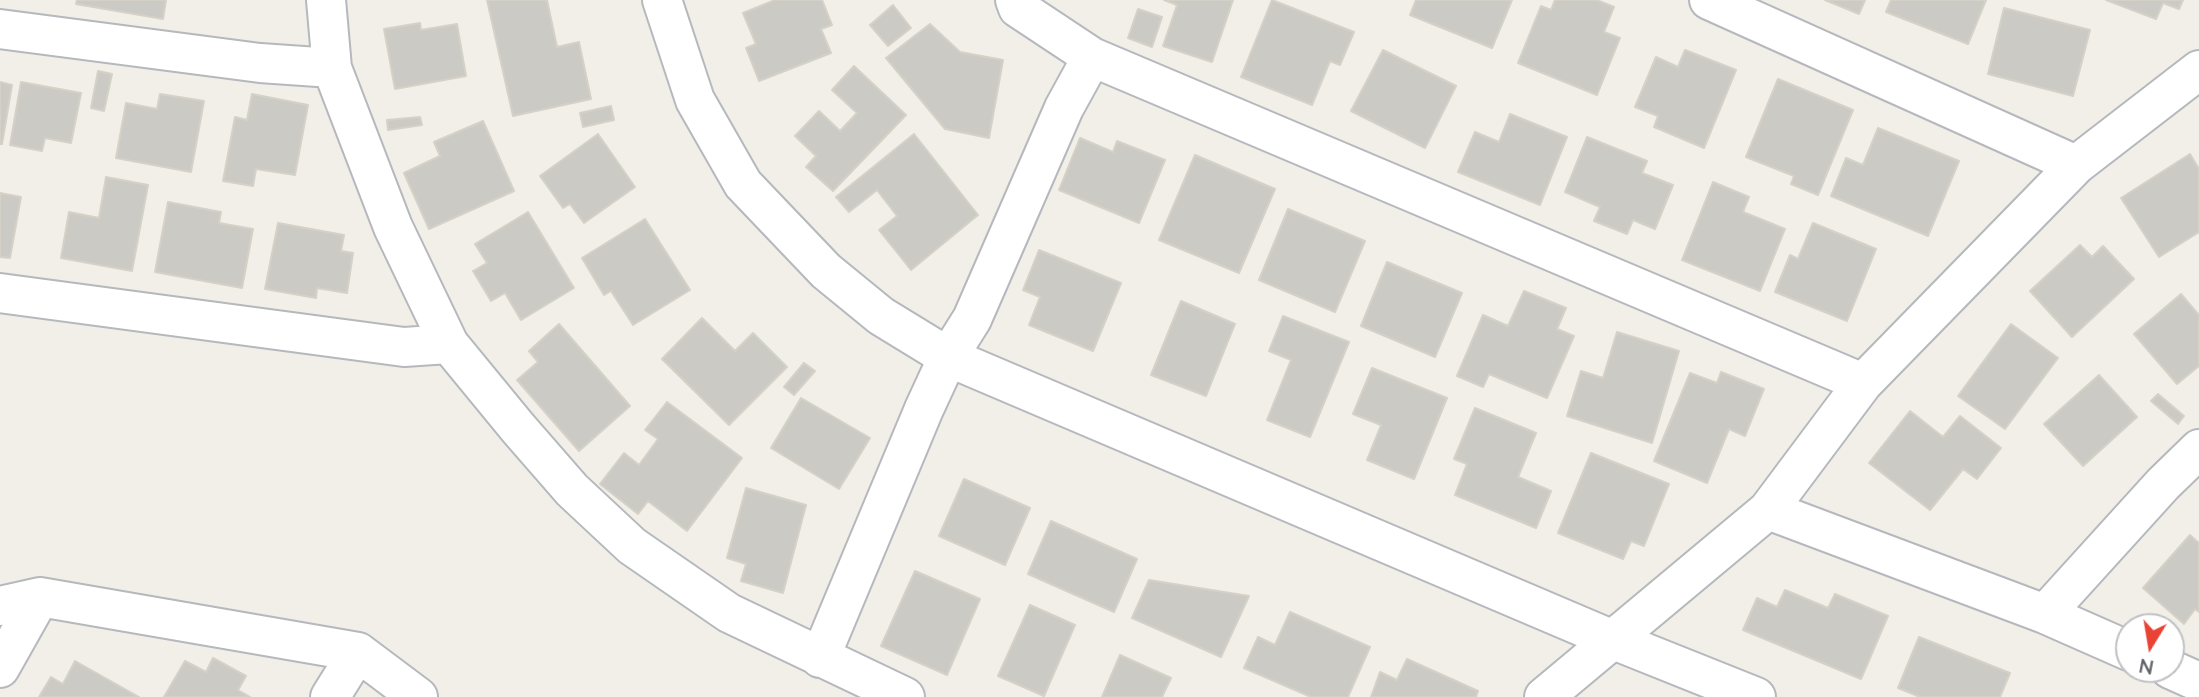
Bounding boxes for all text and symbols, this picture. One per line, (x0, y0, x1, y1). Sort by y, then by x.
north arrow (2115, 613, 2185, 683)
text: N (2137, 654, 2156, 680)

